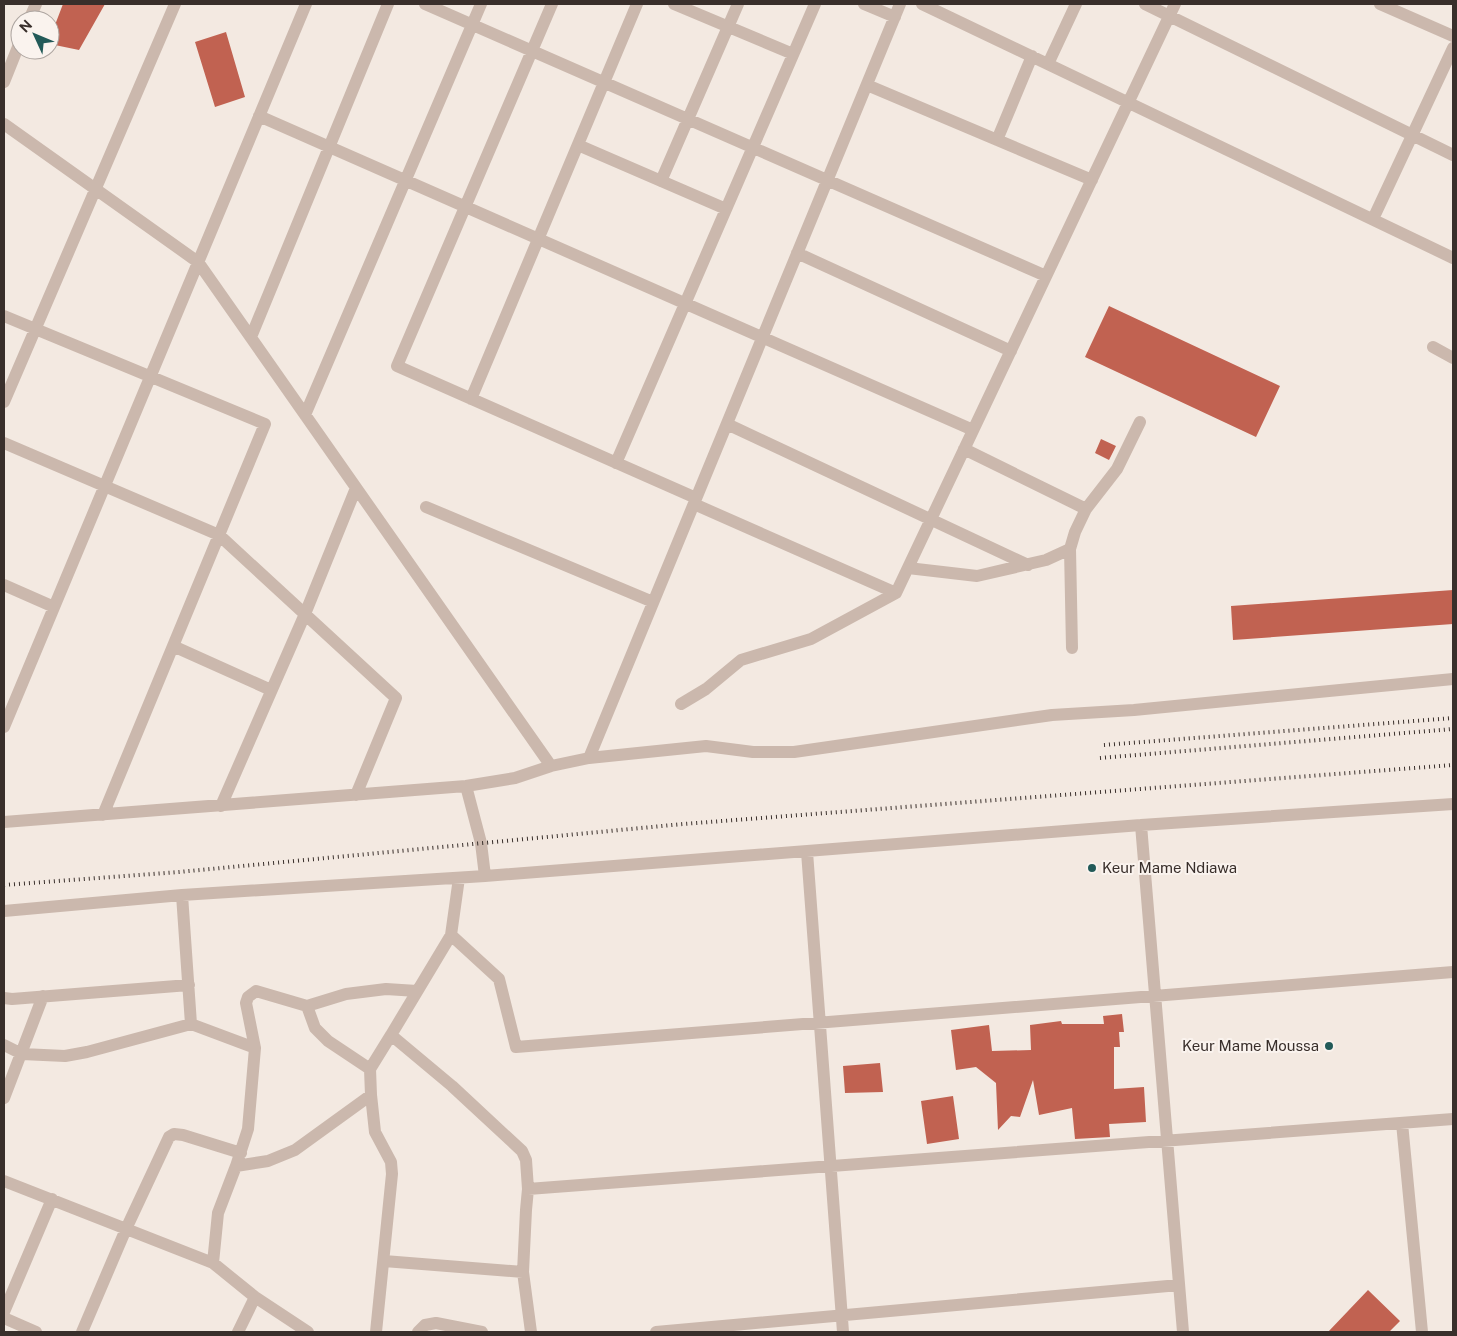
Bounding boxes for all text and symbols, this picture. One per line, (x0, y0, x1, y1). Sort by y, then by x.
north arrow (10, 10, 60, 60)
text: N (16, 16, 35, 35)
place label: Keur Mame Ndiawa (1102, 859, 1237, 876)
marker: Keur Mame Ndiawa (1086, 862, 1098, 874)
place label: Keur Mame Moussa (1182, 1037, 1319, 1054)
marker: Keur Mame Moussa (1323, 1040, 1335, 1052)

